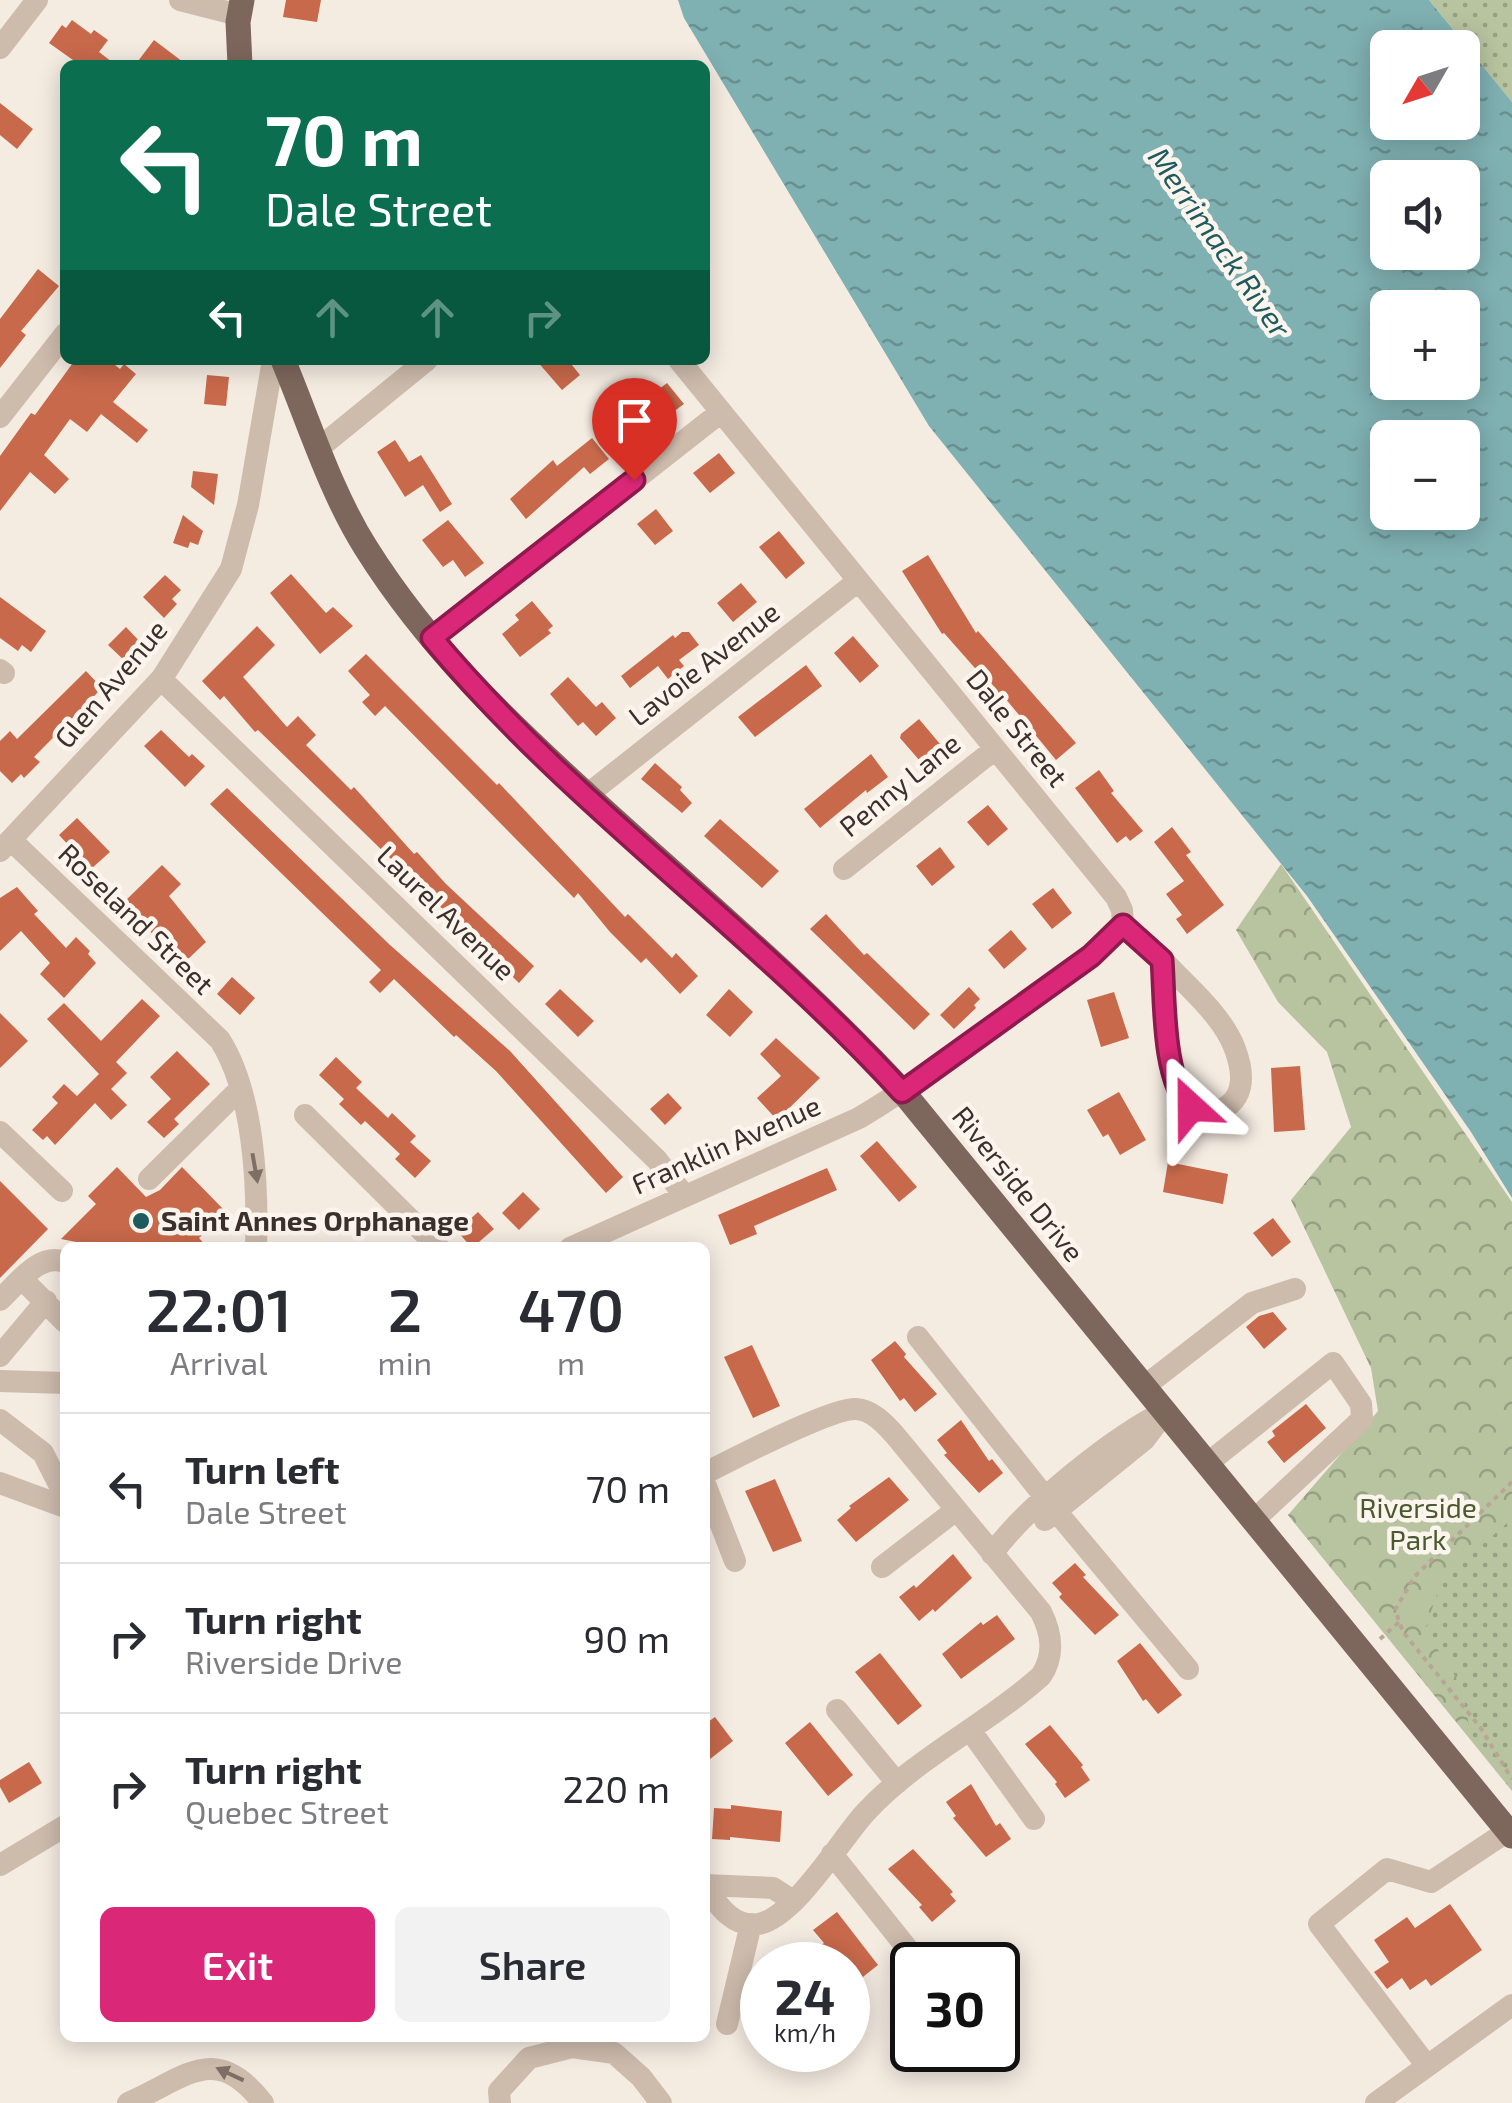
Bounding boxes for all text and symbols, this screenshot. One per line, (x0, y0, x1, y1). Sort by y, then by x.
north arrow (1370, 30, 1480, 140)
map controls (1370, 30, 1480, 530)
text: 70 m (265, 96, 423, 180)
icon: left (100, 100, 230, 230)
water label: Merrimack River (1142, 140, 1300, 345)
button: sound (1370, 160, 1480, 270)
text: Dale Street (265, 181, 492, 235)
icon: left (200, 290, 255, 345)
icon: ahead (305, 290, 360, 345)
icon: ahead (410, 290, 465, 345)
icon: right (515, 290, 570, 345)
button: + (1370, 290, 1480, 400)
pin (592, 378, 677, 481)
icon: arrive (607, 393, 662, 448)
button: − (1370, 420, 1480, 530)
street label: Lavoie Avenue (621, 594, 785, 733)
street label: Glen Avenue (47, 612, 174, 754)
street label: Dale Street (960, 662, 1075, 793)
street label: Penny Lane (832, 725, 967, 843)
street label: Roseland Street (52, 836, 221, 1001)
street label: Laurel Avenue (371, 838, 523, 987)
position arrow (1139, 1055, 1243, 1159)
street label: Franklin Avenue (626, 1087, 825, 1201)
street label: Riverside Drive (946, 1099, 1092, 1268)
one-way arrow (248, 1153, 263, 1184)
place label: Saint Annes Orphanage (161, 1203, 469, 1237)
marker: Saint Annes Orphanage (130, 1210, 152, 1232)
text: 22:01 (146, 1272, 292, 1344)
text: 2 (388, 1272, 422, 1344)
text: 470 (518, 1272, 624, 1344)
text: Arrival (170, 1343, 267, 1381)
text: min (378, 1343, 432, 1381)
text: m (557, 1343, 585, 1381)
text: Turn left (185, 1446, 340, 1492)
icon: left (100, 1461, 155, 1516)
text: 70 m (586, 1465, 670, 1511)
park label: Riverside Park (1359, 1490, 1477, 1556)
text: Dale Street (185, 1492, 347, 1530)
text: Turn right (185, 1596, 362, 1642)
icon: right (100, 1611, 155, 1666)
text: 90 m (584, 1615, 670, 1661)
text: Riverside Drive (185, 1642, 402, 1680)
text: Turn right (185, 1746, 362, 1792)
icon: right (100, 1761, 155, 1816)
text: 220 m (563, 1765, 670, 1811)
text: Quebec Street (185, 1792, 389, 1830)
button: Exit (100, 1907, 375, 2022)
button: Share (395, 1907, 670, 2022)
speed limit sign: 30 (890, 1942, 1020, 2072)
text: 24 (775, 1965, 835, 2025)
text: km/h (774, 2017, 836, 2047)
one-way arrow (215, 2066, 244, 2083)

